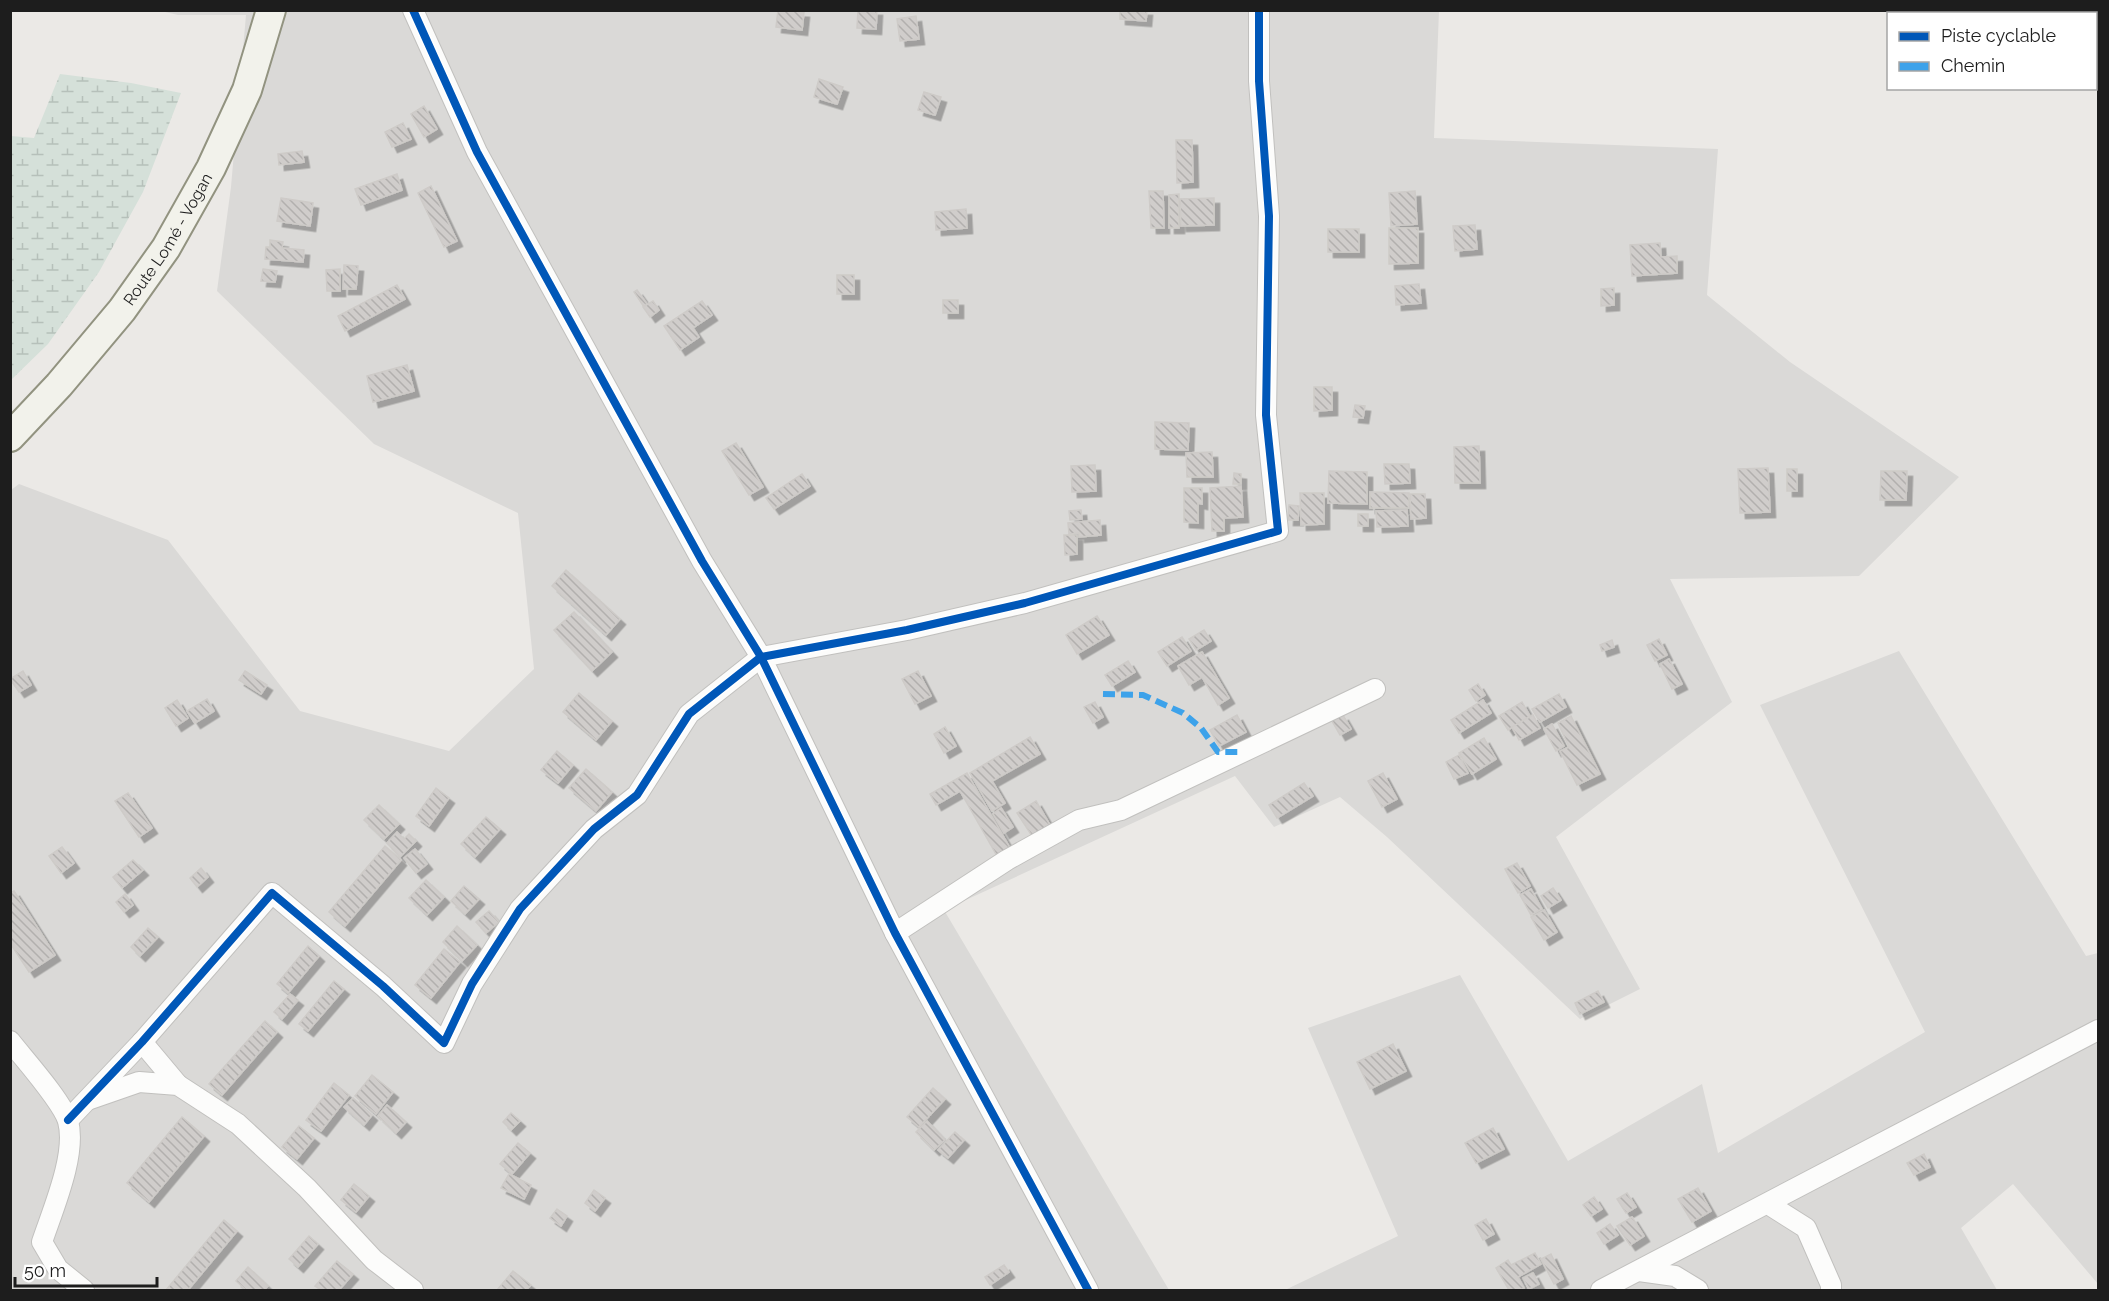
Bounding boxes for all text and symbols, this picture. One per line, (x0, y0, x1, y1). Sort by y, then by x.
legend (1887, 12, 2097, 90)
text: Piste cyclable (1941, 25, 2057, 46)
text: Chemin (1941, 55, 2005, 76)
street label: Route Lomé - Vogan (120, 170, 216, 309)
scale bar (15, 1250, 158, 1288)
text: 50 m (24, 1260, 66, 1281)

